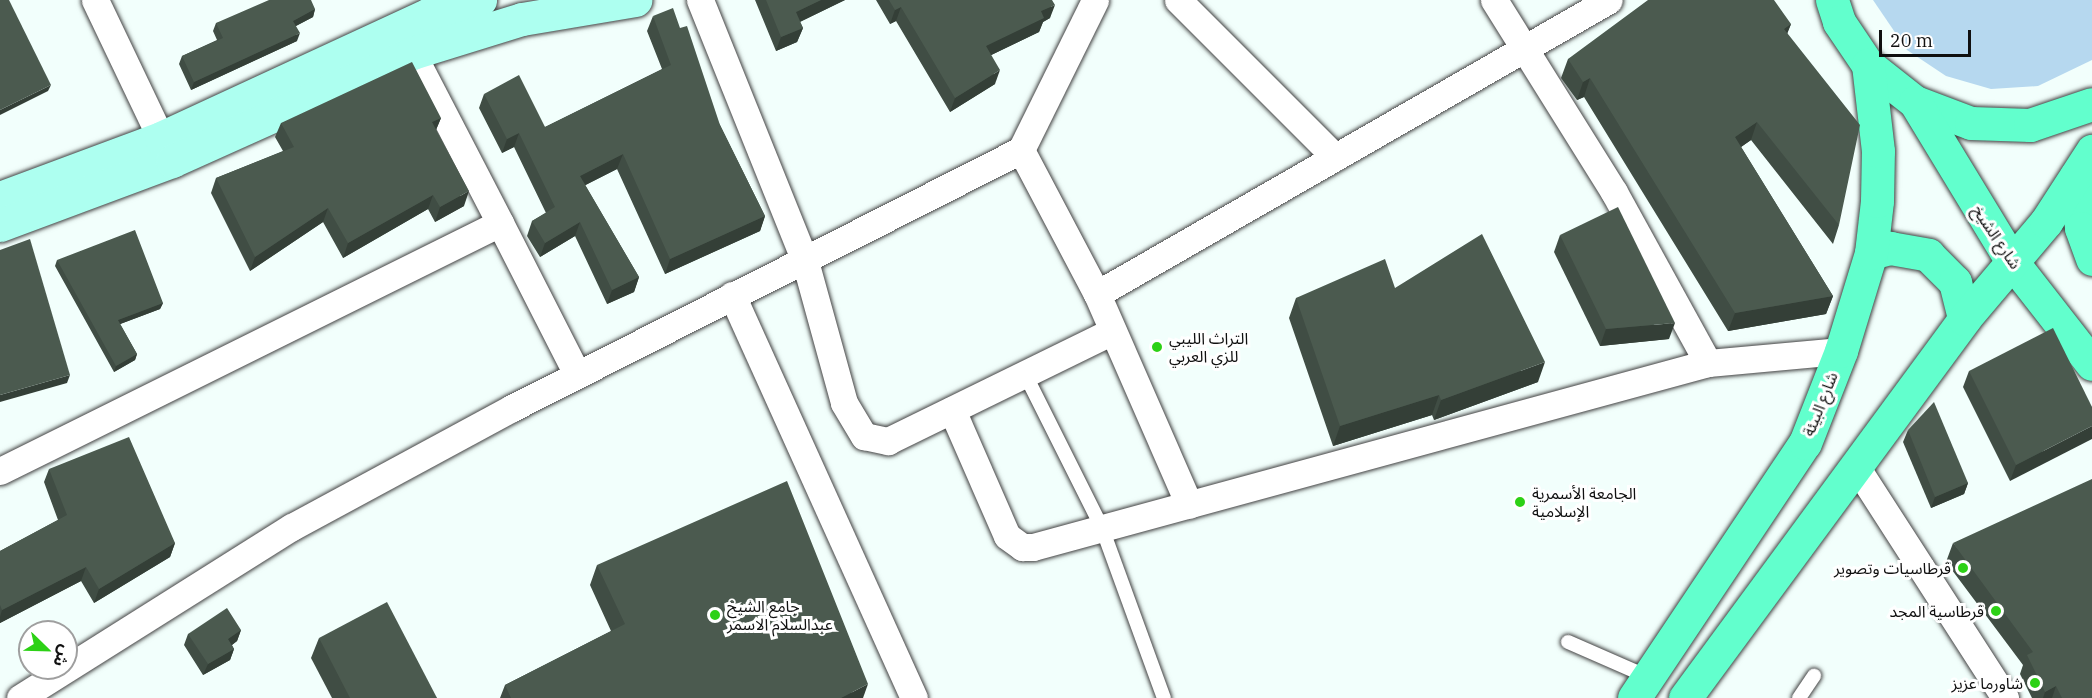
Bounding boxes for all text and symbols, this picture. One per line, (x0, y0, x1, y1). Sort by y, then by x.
scale bar (1882, 18, 1974, 56)
text: 20 m (1890, 29, 1933, 52)
street label: شارع الشيخ (1969, 201, 2025, 273)
place label: التراث الليبي للزي العربي (1169, 328, 1248, 366)
marker: التراث الليبي للزي العربي (1150, 340, 1164, 354)
street label: شارع البيئة (1798, 369, 1842, 439)
place label: الجامعة الأسمرية الإسلامية (1532, 483, 1636, 521)
marker: الجامعة الأسمرية الإسلامية (1513, 495, 1527, 509)
place label: قرطاسيات وتصوير (1834, 558, 1951, 578)
marker: قرطاسيات وتصوير (1956, 561, 1970, 575)
place label: جامع الشيخ عبدالسلام الاسمر (727, 596, 833, 634)
place label: قرطاسية المجد (1890, 601, 1984, 621)
marker: قرطاسية المجد (1989, 604, 2003, 618)
marker: جامع الشيخ عبدالسلام الاسمر (708, 608, 722, 622)
north arrow (18, 620, 78, 680)
text: ش (49, 642, 76, 670)
place label: شاورما عزيز (1952, 673, 2023, 693)
marker: شاورما عزيز (2028, 676, 2042, 690)

